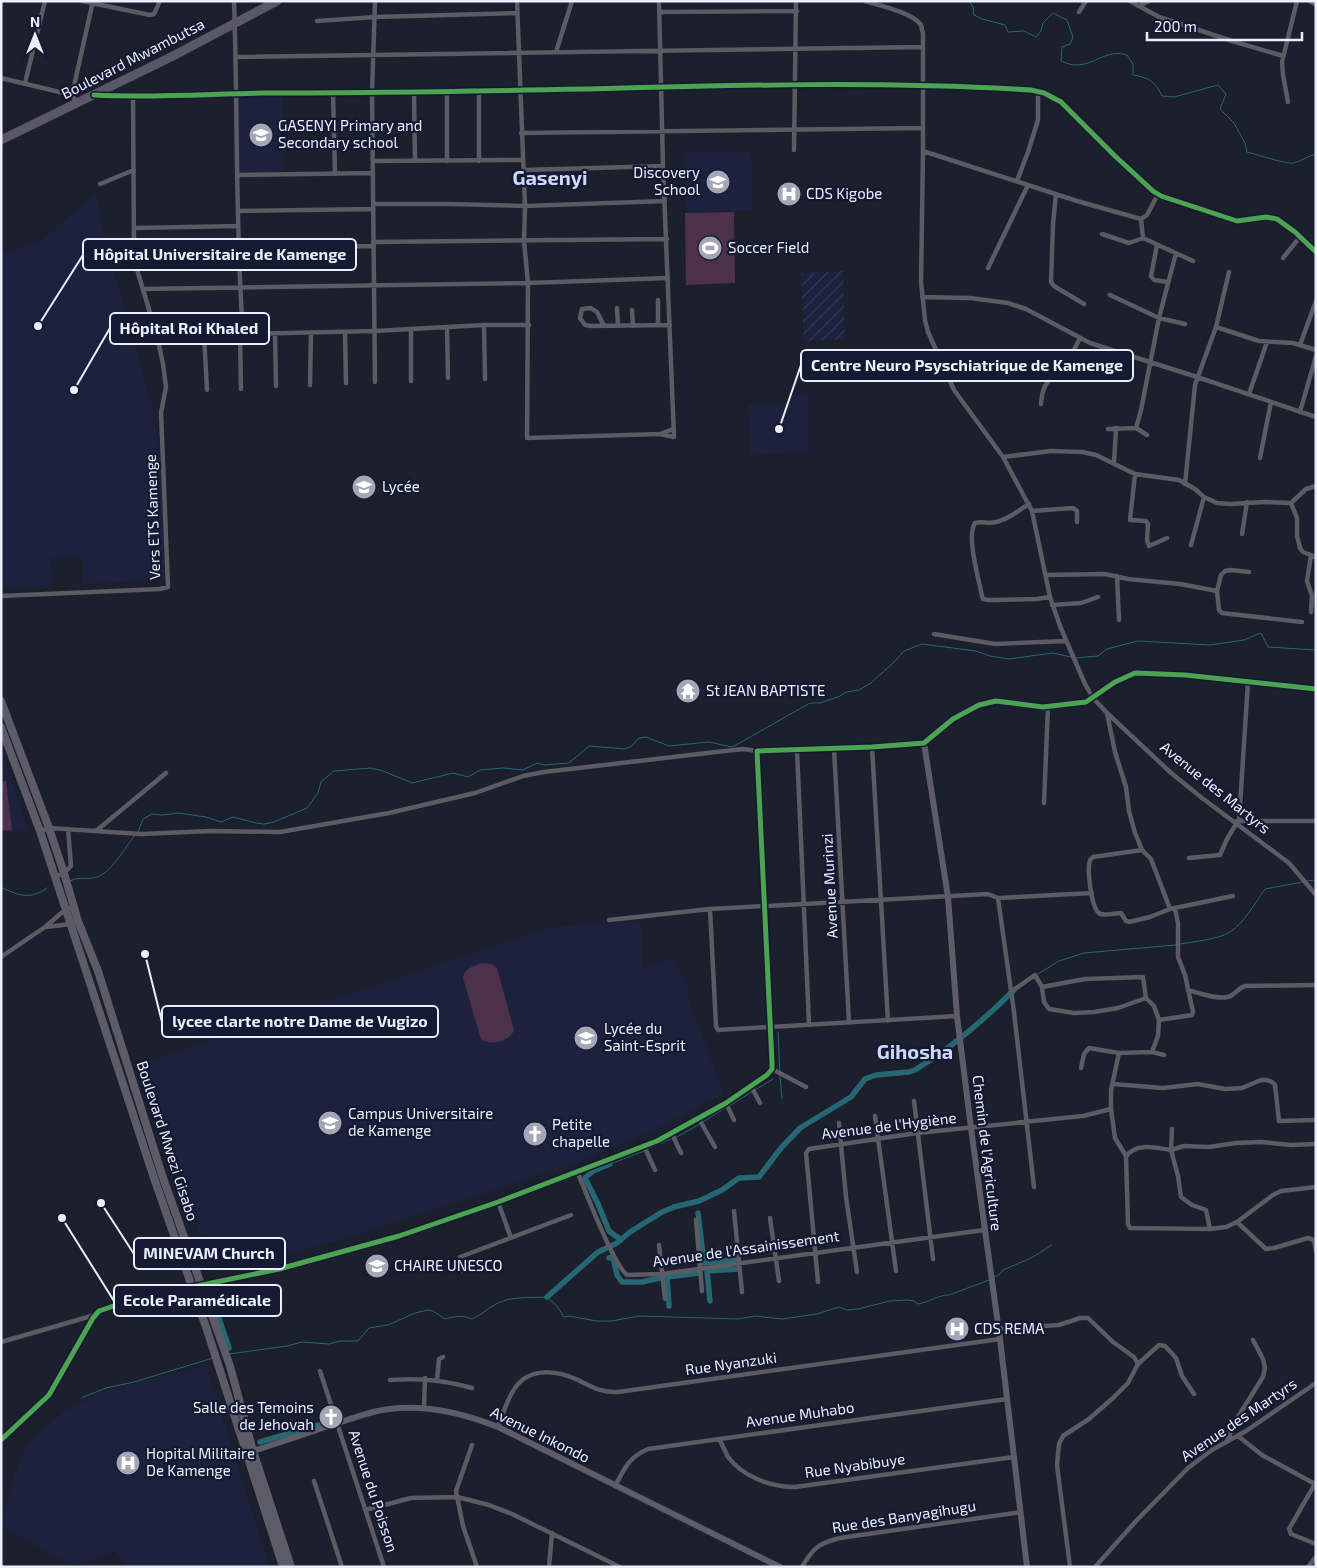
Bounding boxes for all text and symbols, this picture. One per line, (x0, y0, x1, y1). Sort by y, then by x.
north arrow (10, 10, 60, 60)
scale bar (1147, 10, 1302, 42)
text: N (30, 13, 40, 30)
street label: Boulevard Mwambutsa (58, 14, 207, 102)
text: 200 m (1154, 17, 1197, 35)
place label: GASENYI Primary and Secondary school (278, 116, 422, 151)
school or university icon: GASENYI Primary and Secondary school (248, 122, 274, 148)
place label: Discovery School (633, 163, 701, 198)
district label: Gasenyi (512, 165, 588, 190)
school or university icon: Discovery School (705, 169, 731, 195)
hospital icon: CDS Kigobe (776, 181, 802, 207)
place label: CDS Kigobe (806, 184, 882, 202)
sports icon: Soccer Field (697, 235, 723, 261)
place label: Soccer Field (728, 238, 809, 256)
callout: Hôpital Universitaire de Kamenge (83, 239, 356, 270)
text: Hôpital Universitaire de Kamenge (94, 244, 346, 263)
callout: Hôpital Roi Khaled (110, 313, 269, 344)
text: Hôpital Roi Khaled (120, 318, 258, 337)
callout: Centre Neuro Psyschiatrique de Kamenge (801, 350, 1133, 381)
text: Centre Neuro Psyschiatrique de Kamenge (811, 355, 1123, 375)
street label: Vers ETS Kamenge (141, 454, 163, 580)
school or university icon: Lycée (351, 474, 377, 500)
place label: Lycée (382, 477, 420, 495)
temple icon: St JEAN BAPTISTE (675, 678, 701, 704)
place label: St JEAN BAPTISTE (706, 681, 826, 699)
street label: Avenue des Martyrs (1157, 737, 1274, 837)
street label: Avenue Murinzi (817, 833, 841, 939)
callout: lycee clarte notre Dame de Vugizo (162, 1006, 438, 1037)
text: lycee clarte notre Dame de Vugizo (172, 1011, 428, 1031)
place label: Lycée du Saint-Esprit (604, 1019, 686, 1054)
school or university icon: Lycée du Saint-Esprit (573, 1025, 599, 1051)
district label: Gihosha (877, 1039, 953, 1063)
street label: Boulevard Mwezi Gisabo (134, 1058, 202, 1223)
street label: Chemin de l'Agriculture (970, 1074, 1006, 1232)
place label: Campus Universitaire de Kamenge (348, 1104, 493, 1139)
street label: Avenue de l'Hygiène (820, 1108, 957, 1142)
school or university icon: Campus Universitaire de Kamenge (317, 1110, 343, 1136)
place label: Petite chapelle (552, 1115, 610, 1150)
church icon: Petite chapelle (522, 1121, 548, 1147)
street label: Avenue de l'Assainissement (651, 1226, 841, 1270)
callout: MINEVAM Church (134, 1238, 285, 1269)
text: MINEVAM Church (143, 1243, 275, 1262)
school or university icon: CHAIRE UNESCO (364, 1253, 390, 1279)
place label: CHAIRE UNESCO (394, 1256, 503, 1274)
callout: Ecole Paramédicale (114, 1285, 281, 1316)
text: Ecole Paramédicale (123, 1290, 271, 1309)
hospital icon: CDS REMA (944, 1316, 970, 1342)
place label: CDS REMA (974, 1319, 1045, 1337)
street label: Rue Nyanzuki (684, 1348, 778, 1378)
street label: Avenue des Martyrs (1177, 1374, 1300, 1465)
street label: Avenue Muhabo (744, 1397, 855, 1431)
place label: Salle des Temoins de Jehovah (193, 1398, 314, 1433)
street label: Avenue Inkondo (488, 1402, 593, 1466)
church icon: Salle des Temoins de Jehovah (318, 1404, 344, 1430)
street label: Avenue du Poisson (346, 1427, 402, 1554)
place label: Hopital Militaire De Kamenge (146, 1444, 255, 1479)
street label: Rue Nyabibuye (804, 1449, 906, 1481)
hospital icon: Hopital Militaire De Kamenge (115, 1450, 141, 1476)
street label: Rue des Banyagihugu (831, 1496, 977, 1536)

